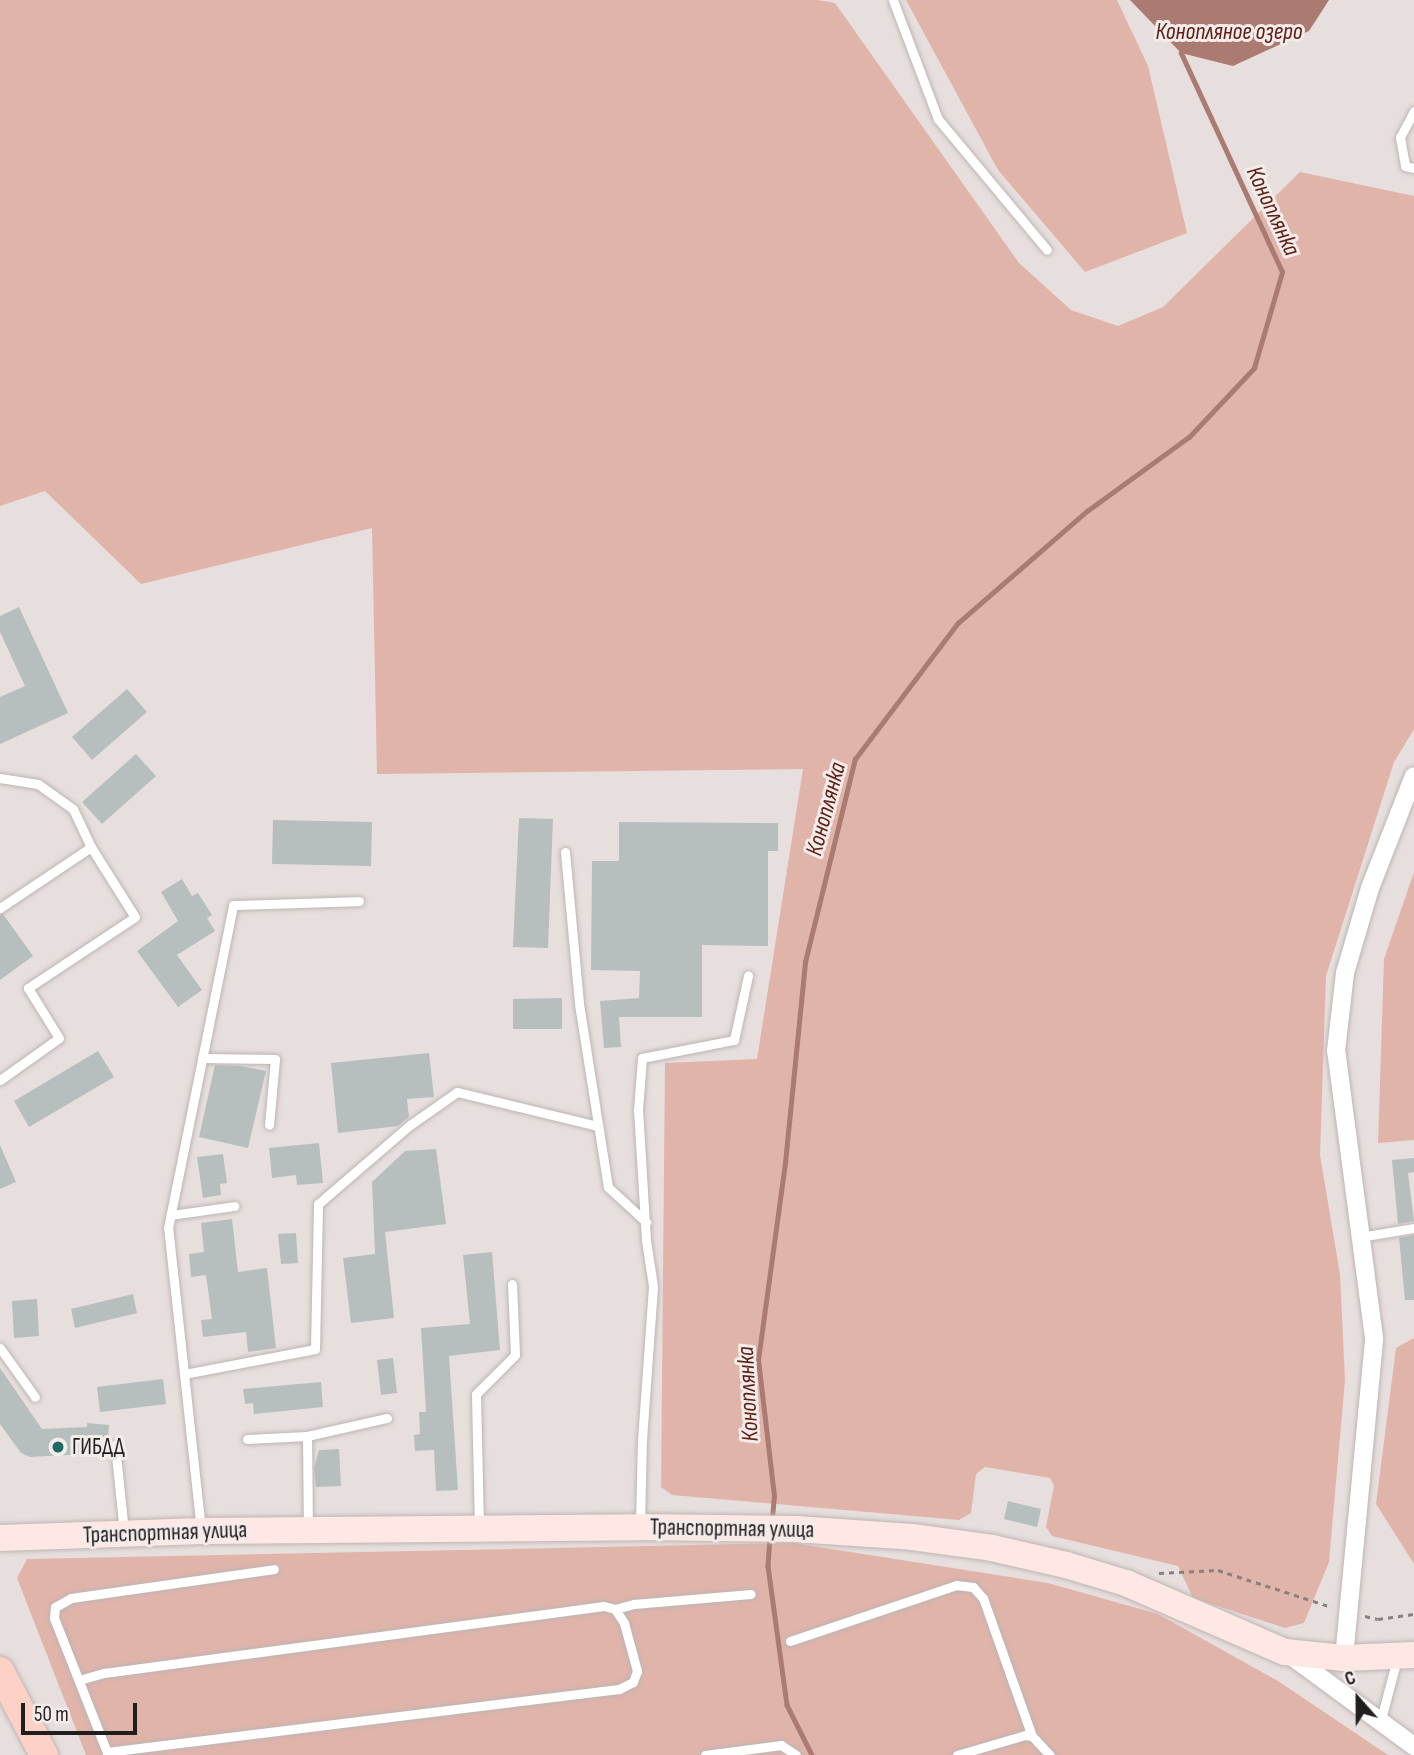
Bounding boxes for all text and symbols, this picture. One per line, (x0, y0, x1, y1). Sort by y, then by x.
water label: Конопляное озеро (1156, 18, 1302, 46)
water label: Коноплянка (1240, 162, 1306, 260)
water label: Коноплянка (800, 759, 852, 859)
water label: Коноплянка (731, 1346, 765, 1442)
place label: ГИБДД (72, 1433, 125, 1461)
marker: ГИБДД (50, 1439, 66, 1455)
street label: Транспортная улица (650, 1514, 814, 1544)
street label: Транспортная улица (82, 1516, 248, 1550)
north arrow (1323, 1664, 1393, 1734)
text: С (1342, 1666, 1359, 1691)
scale bar (24, 1688, 140, 1732)
text: 50 m (34, 1702, 69, 1727)

